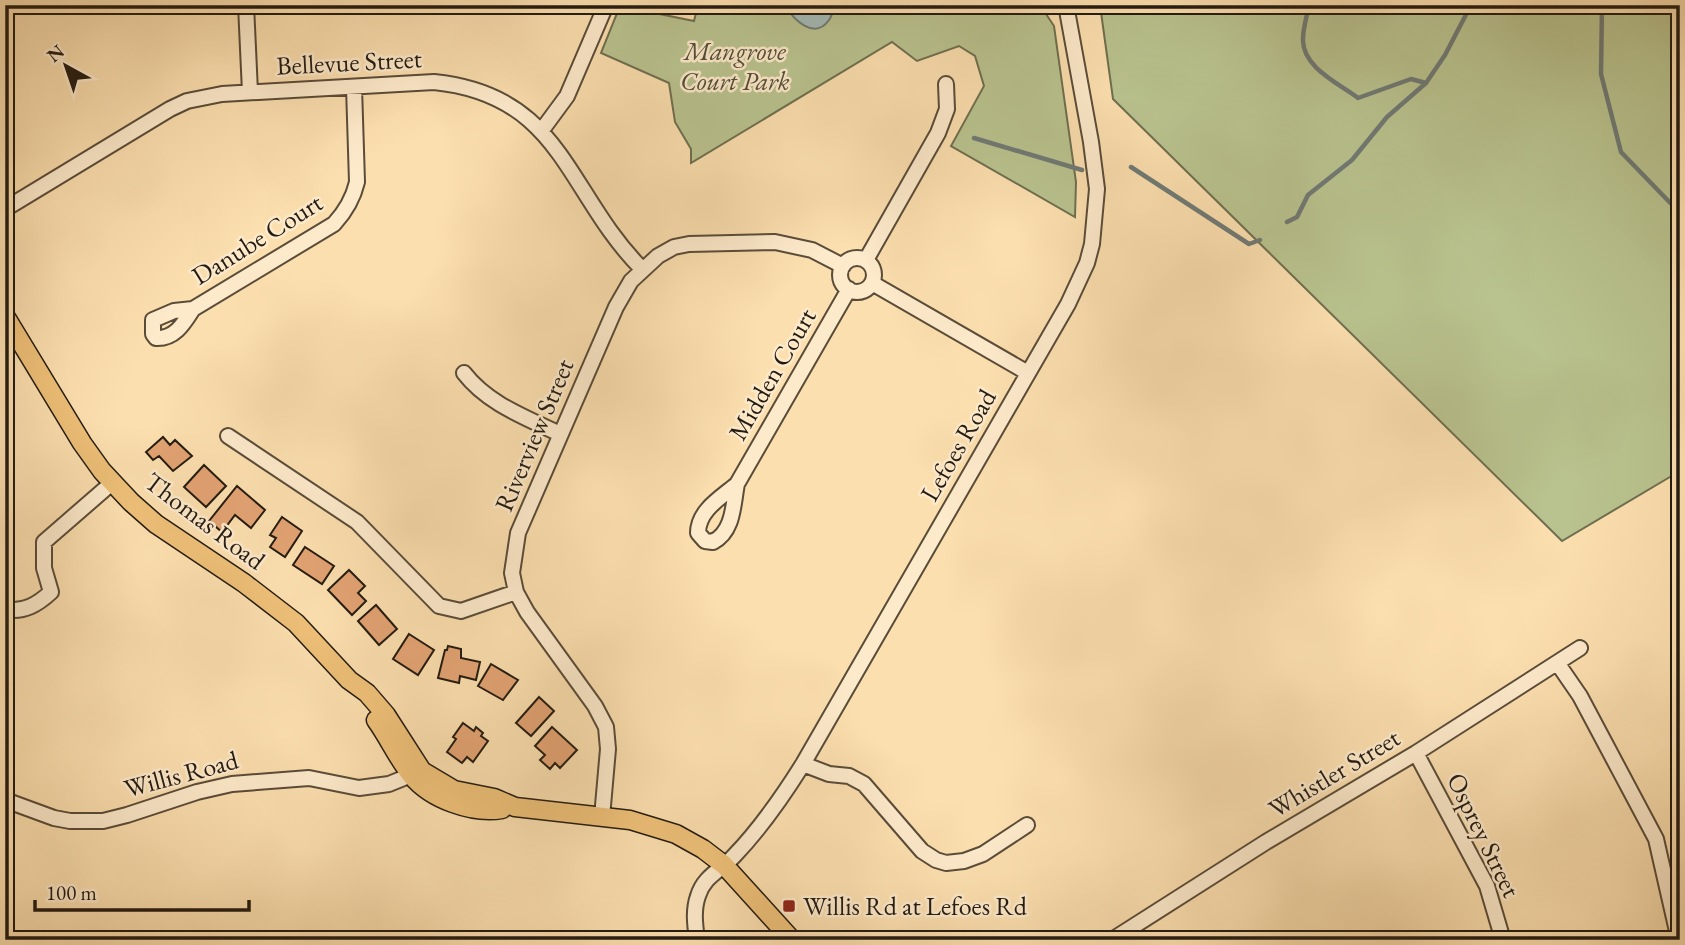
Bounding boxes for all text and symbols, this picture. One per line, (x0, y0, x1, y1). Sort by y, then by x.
north arrow (32, 32, 102, 102)
park label: Mangrove Court Park (680, 34, 790, 98)
text: N (41, 38, 70, 68)
street label: Bellevue Street (275, 41, 423, 83)
street label: Danube Court (185, 185, 329, 293)
street label: Midden Court (721, 302, 823, 446)
street label: Riverview Street (487, 354, 581, 516)
street label: Lefoes Road (912, 382, 1004, 507)
street label: Thomas Road (138, 465, 273, 578)
street label: Whistler Street (1262, 720, 1406, 826)
street label: Willis Road (120, 742, 242, 806)
street label: Osprey Street (1439, 767, 1529, 903)
scale bar (35, 868, 248, 912)
text: 100 m (46, 879, 97, 906)
place label: Willis Rd at Lefoes Rd (803, 889, 1028, 923)
marker: Willis Rd at Lefoes Rd (781, 898, 797, 914)

